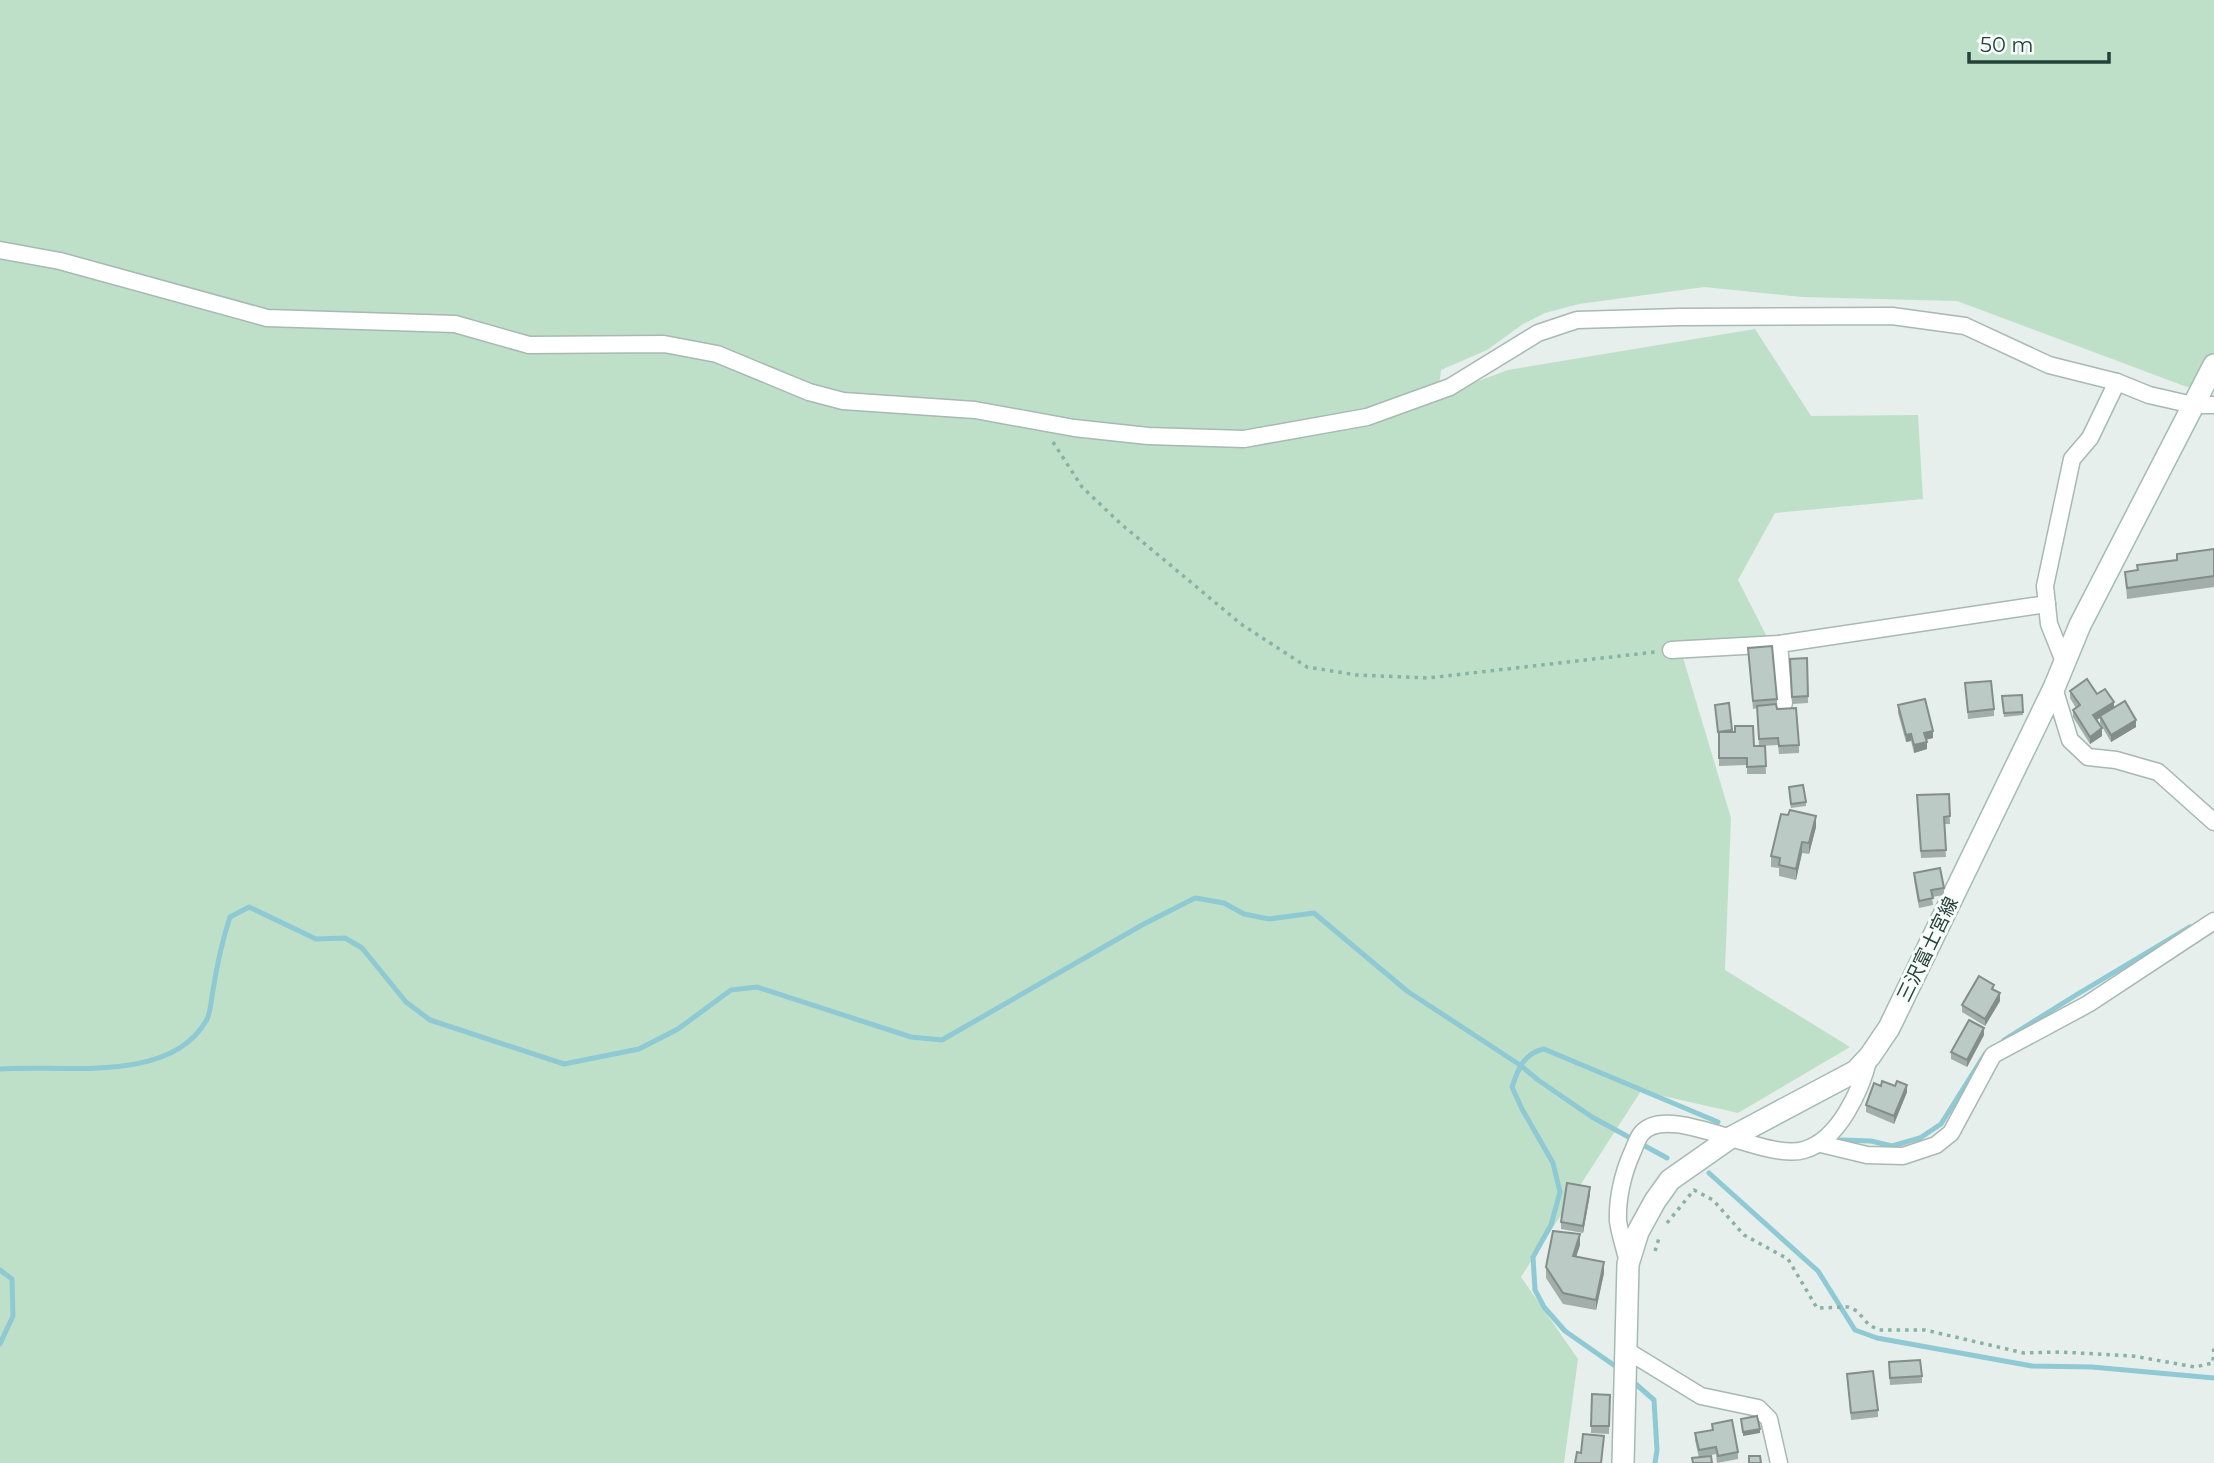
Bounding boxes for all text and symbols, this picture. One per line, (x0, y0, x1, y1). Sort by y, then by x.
scale bar (1969, 21, 2109, 65)
text: 50 m (1980, 32, 2034, 57)
street label: 三沢富士宮線 (1892, 893, 1963, 1005)

